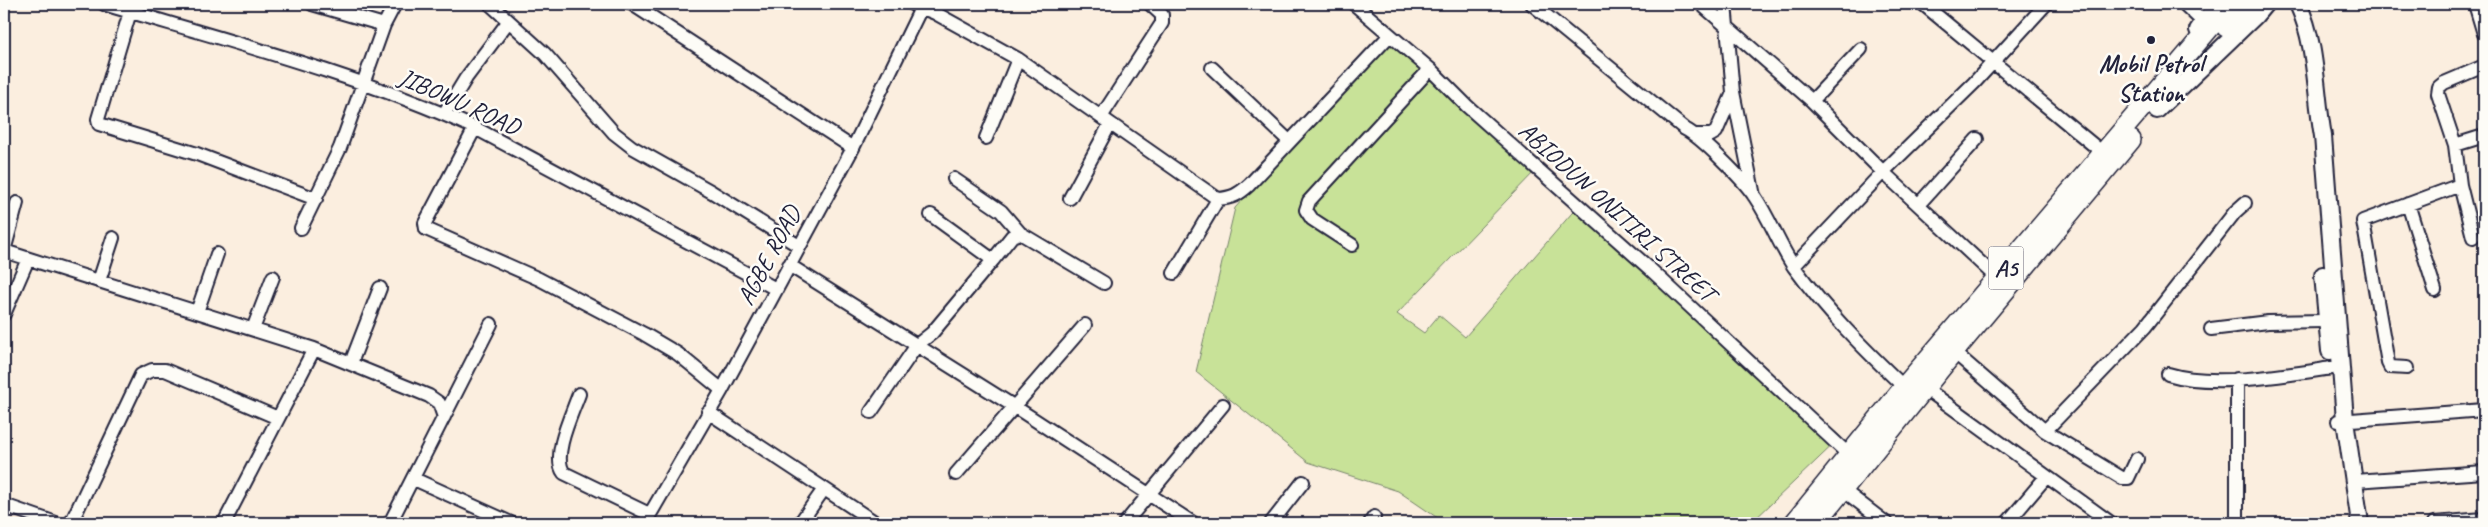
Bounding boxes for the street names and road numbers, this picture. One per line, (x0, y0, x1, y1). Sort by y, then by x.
street label: JIBOWU ROAD (393, 61, 527, 144)
street label: ABIODUN ONITIRI STREET (1512, 115, 1727, 313)
street label: AGBE ROAD (730, 198, 809, 310)
road number: A5 (1988, 247, 2024, 290)

